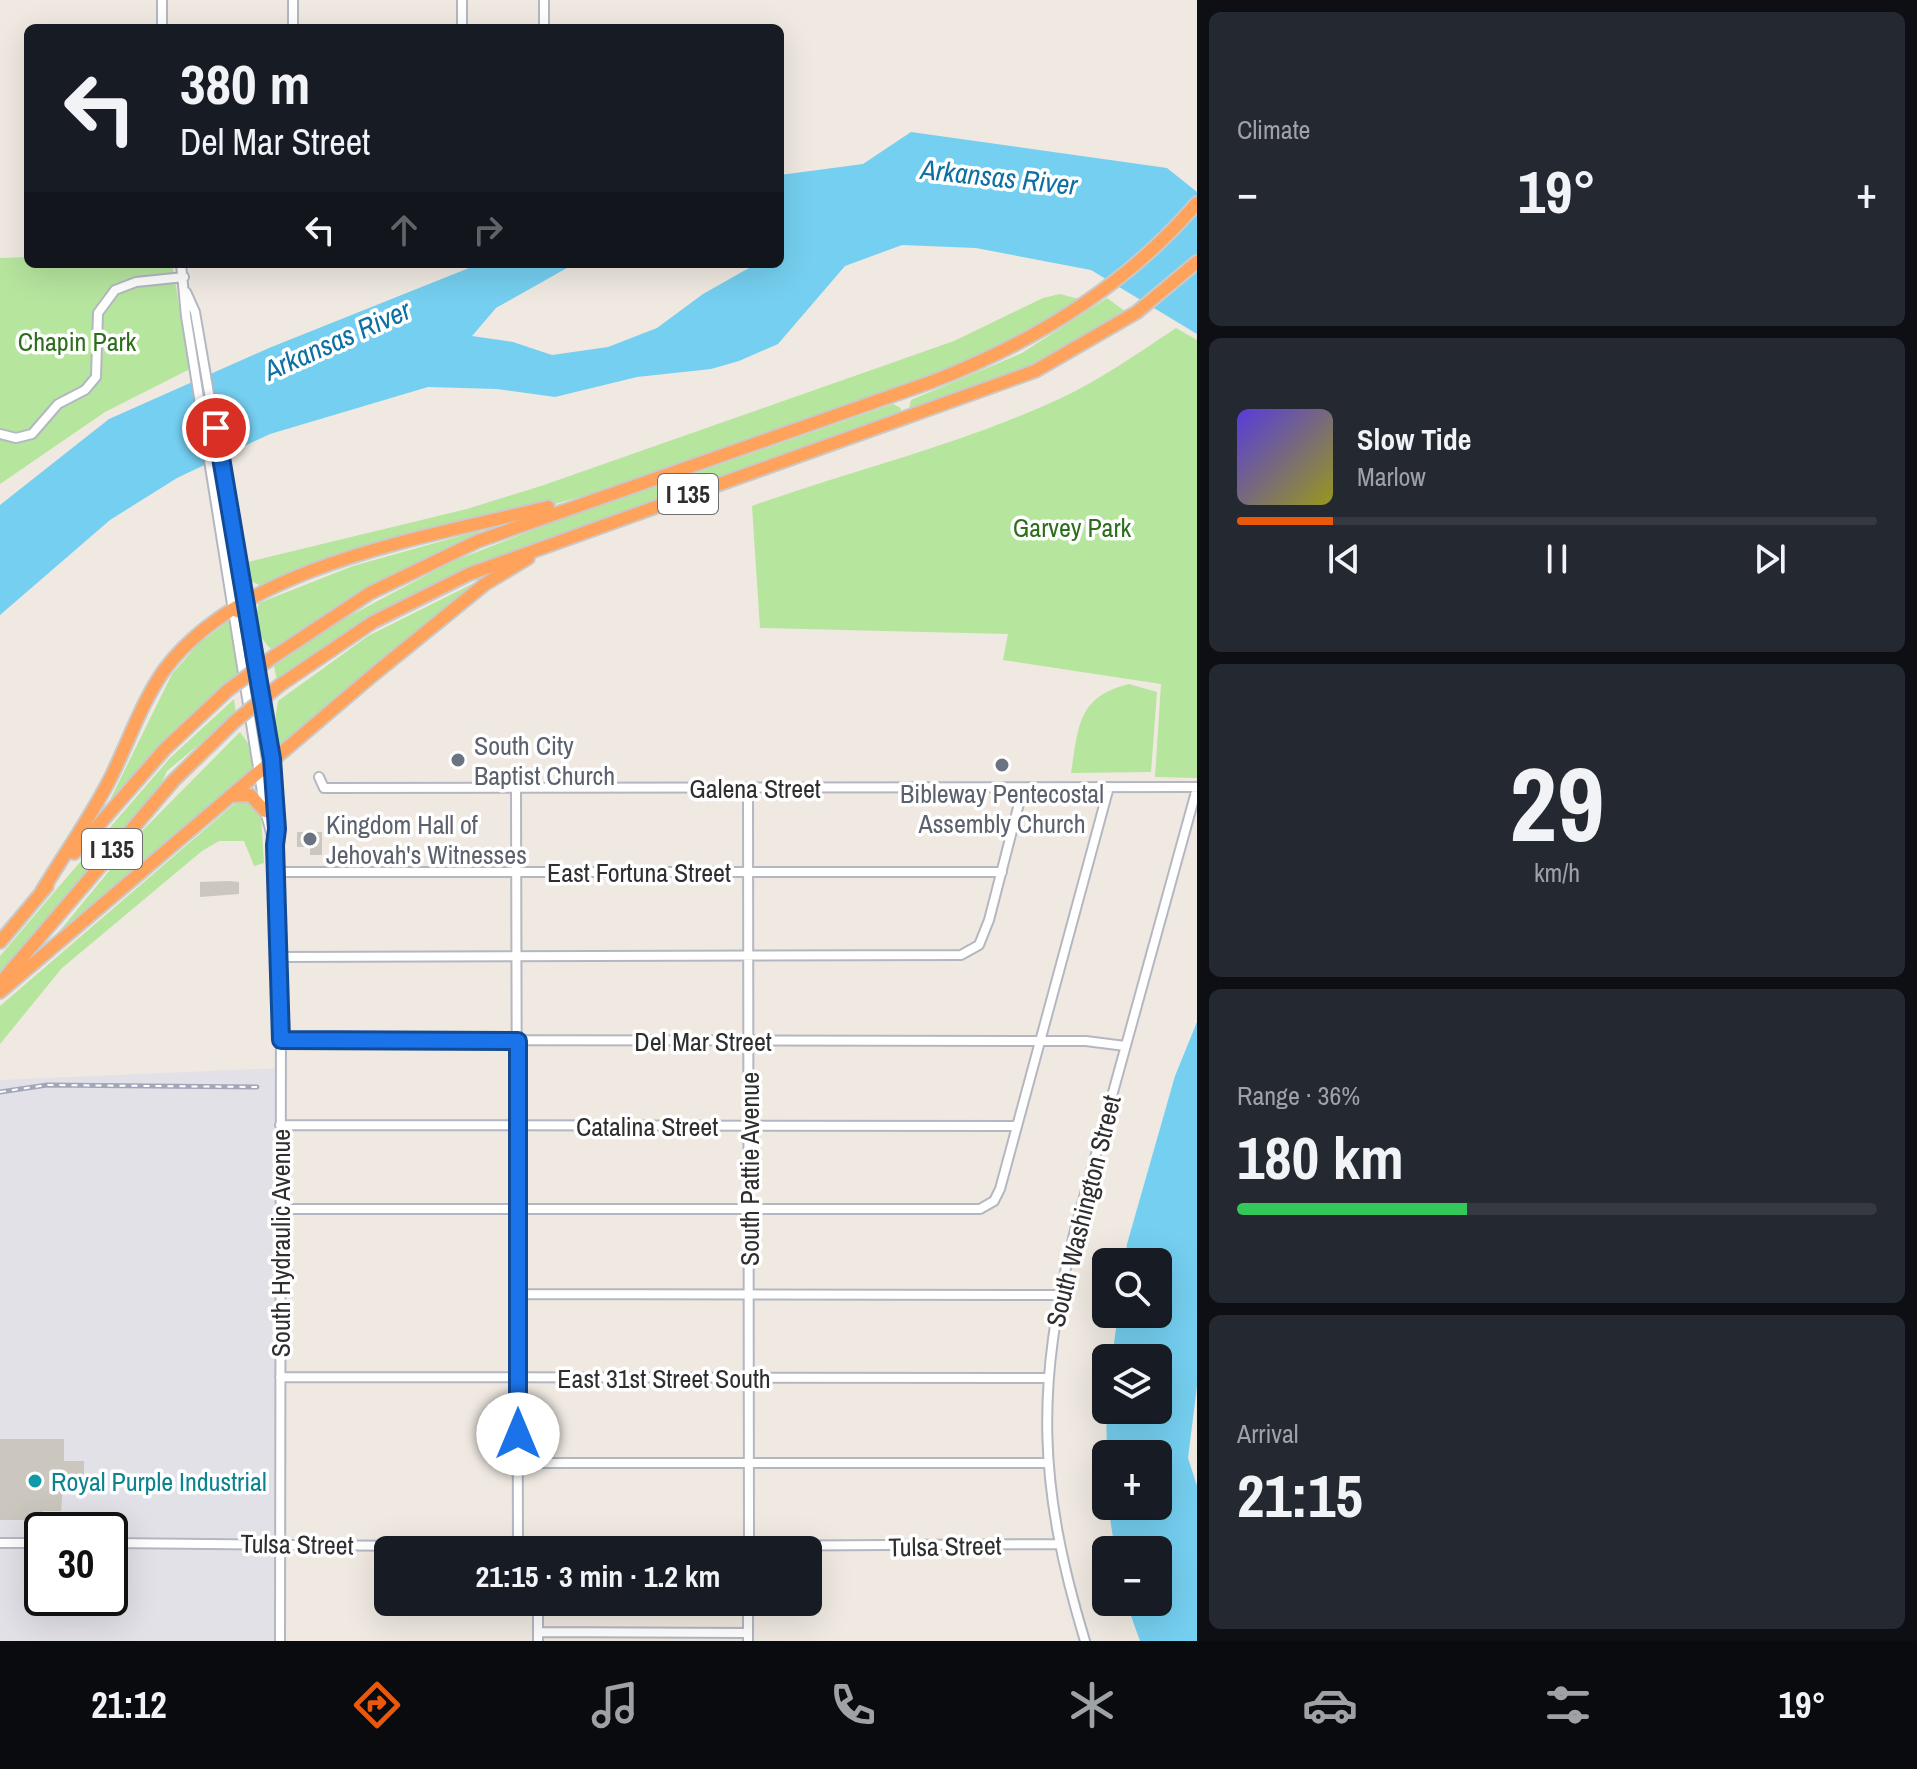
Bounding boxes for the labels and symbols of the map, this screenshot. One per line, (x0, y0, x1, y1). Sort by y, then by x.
water label: Arkansas River (917, 150, 1080, 204)
water label: Arkansas River (256, 290, 418, 390)
park label: Chapin Park (18, 324, 137, 359)
pin (182, 394, 250, 462)
road number: I 135 (658, 474, 718, 514)
park label: Garvey Park (1013, 510, 1132, 545)
place label: South City Baptist Church (474, 728, 615, 793)
marker: South City Baptist Church (449, 751, 467, 769)
marker: Bibleway Pentecostal Assembly Church (993, 756, 1011, 774)
street label: Galena Street (689, 771, 821, 806)
place label: Bibleway Pentecostal Assembly Church (900, 776, 1104, 841)
place label: Kingdom Hall of Jehovah's Witnesses (326, 807, 527, 872)
road number: I 135 (82, 829, 142, 869)
marker: Kingdom Hall of Jehovah's Witnesses (301, 830, 319, 848)
street label: East Fortuna Street (547, 855, 731, 890)
street label: Del Mar Street (634, 1024, 772, 1059)
street label: South Pattie Avenue (732, 1072, 767, 1266)
street label: South Washington Street (1037, 1091, 1129, 1330)
street label: Catalina Street (576, 1109, 718, 1144)
street label: South Hydraulic Avenue (263, 1129, 298, 1357)
street label: East 31st Street South (557, 1361, 771, 1396)
position arrow (476, 1392, 560, 1476)
place label: Royal Purple Industrial (51, 1464, 267, 1499)
marker: Royal Purple Industrial (26, 1472, 44, 1490)
speed limit sign: 30 (24, 1512, 128, 1616)
street label: Tulsa Street (240, 1526, 354, 1562)
street label: Tulsa Street (888, 1528, 1002, 1564)

